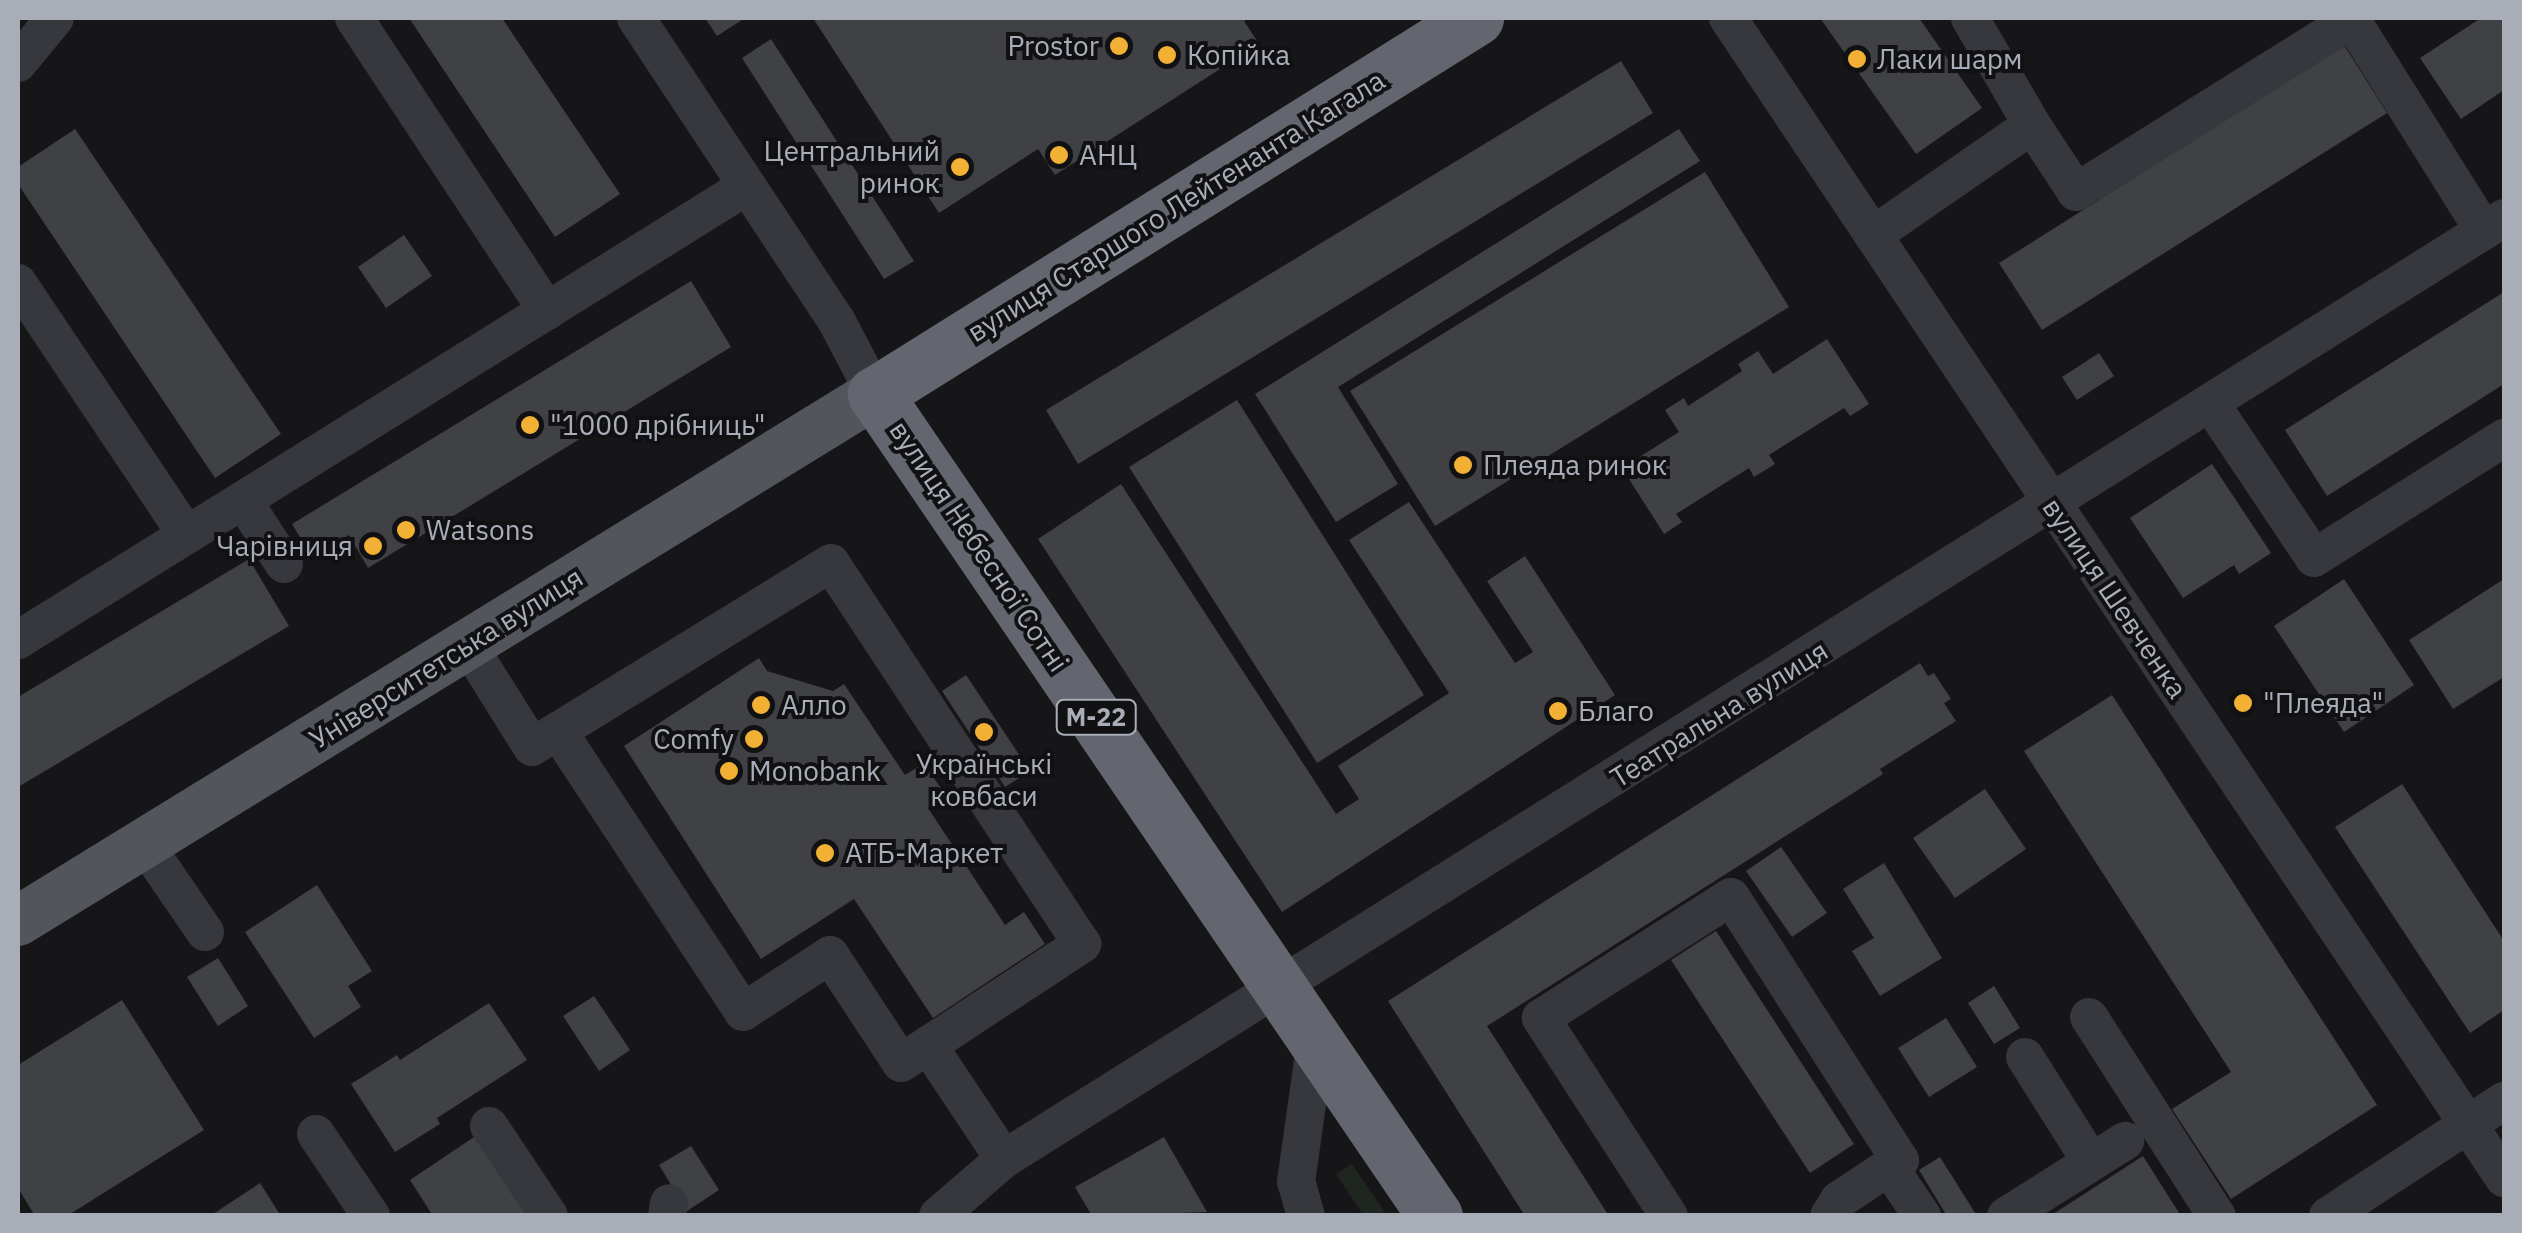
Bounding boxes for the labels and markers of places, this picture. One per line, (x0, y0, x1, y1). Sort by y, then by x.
place label: Prostor (1007, 29, 1099, 63)
marker: Prostor (1108, 35, 1130, 57)
place label: Копійка (1187, 38, 1290, 72)
place label: Лаки шарм (1877, 42, 2023, 76)
marker: Копійка (1156, 44, 1178, 66)
marker: Лаки шарм (1846, 48, 1868, 70)
place label: Центральний ринок (763, 134, 940, 200)
place label: АНЦ (1079, 138, 1137, 172)
marker: АНЦ (1048, 144, 1070, 166)
marker: Центральний ринок (949, 156, 971, 178)
place label: "1000 дрібниць" (550, 408, 766, 442)
marker: "1000 дрібниць" (519, 414, 541, 436)
place label: Плеяда ринок (1483, 448, 1667, 482)
marker: Плеяда ринок (1452, 454, 1474, 476)
place label: Watsons (426, 513, 534, 547)
marker: Watsons (395, 519, 417, 541)
place label: Чарівниця (216, 529, 353, 563)
marker: Чарівниця (362, 535, 384, 557)
place label: "Плеяда" (2263, 686, 2383, 720)
place label: Алло (781, 688, 847, 722)
marker: "Плеяда" (2232, 692, 2254, 714)
marker: Алло (750, 694, 772, 716)
place label: Благо (1578, 694, 1654, 728)
marker: Благо (1547, 700, 1569, 722)
marker: Українські ковбаси (973, 721, 995, 743)
place label: Comfy (653, 722, 734, 756)
marker: Comfy (743, 728, 765, 750)
place label: Українські ковбаси (916, 747, 1052, 813)
place label: Monobank (749, 754, 881, 788)
marker: Monobank (718, 760, 740, 782)
place label: АТБ-Маркет (845, 836, 1003, 870)
marker: АТБ-Маркет (814, 842, 836, 864)

